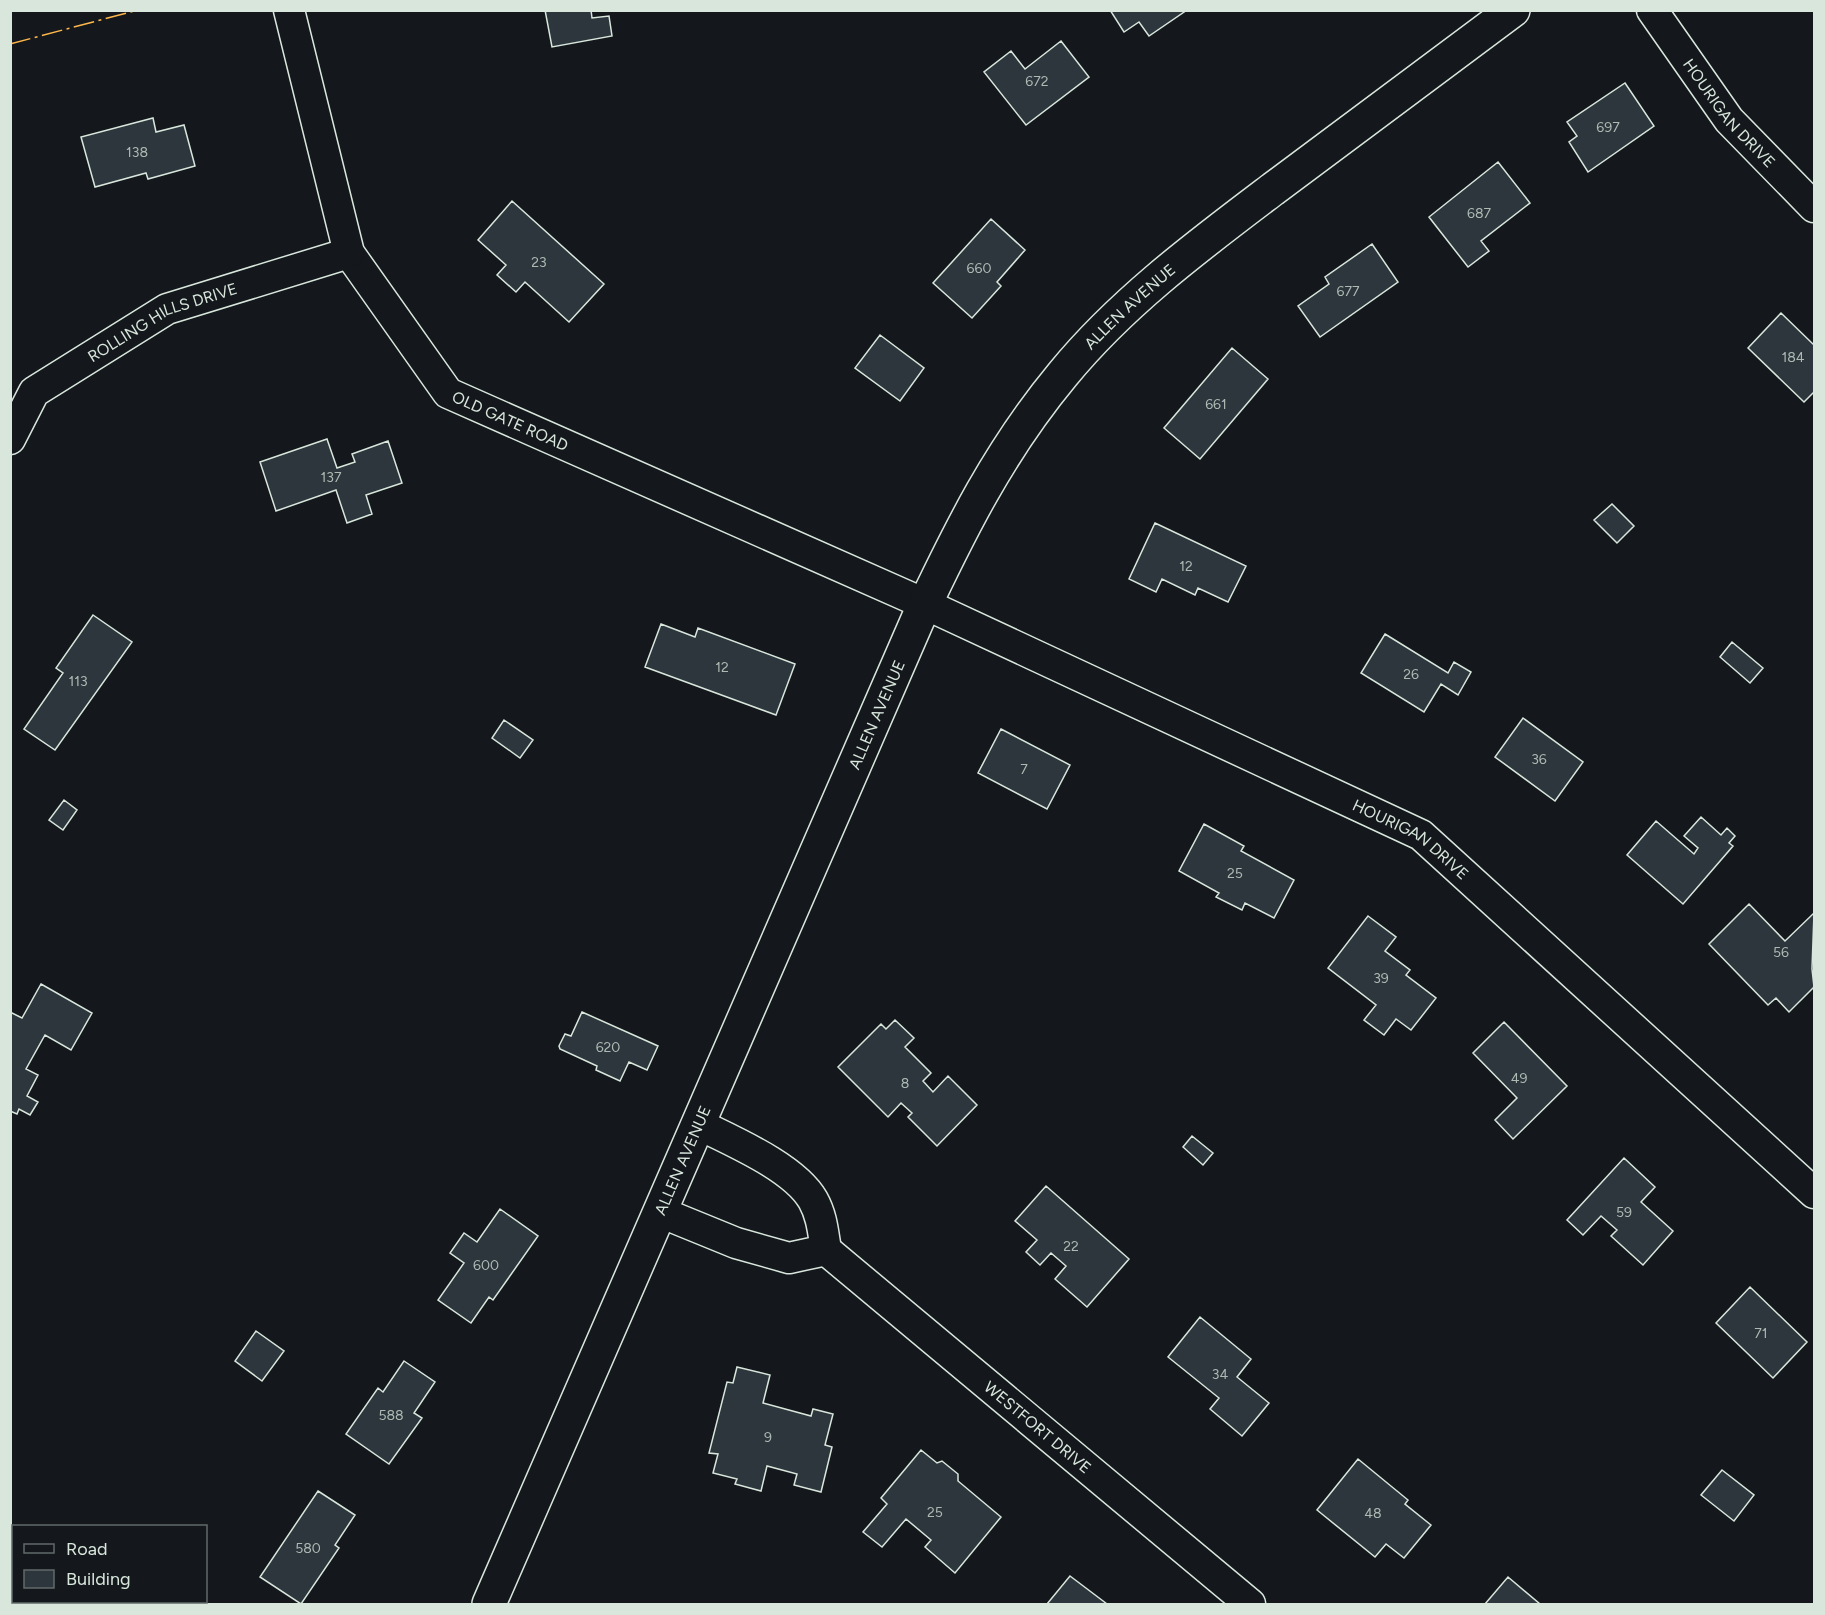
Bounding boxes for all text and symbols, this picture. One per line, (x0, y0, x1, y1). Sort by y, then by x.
street label: HOURIGAN DRIVE (1679, 55, 1779, 172)
house number: 672 (1025, 73, 1049, 90)
house number: 697 (1596, 119, 1620, 136)
house number: 138 (126, 144, 148, 161)
house number: 687 (1467, 205, 1491, 222)
house number: 23 (531, 254, 547, 271)
house number: 660 (967, 260, 991, 277)
street label: ALLEN AVENUE (1080, 260, 1179, 353)
street label: ROLLING HILLS DRIVE (84, 279, 240, 366)
house number: 677 (1337, 283, 1360, 300)
house number: 184 (1781, 349, 1805, 366)
street label: OLD GATE ROAD (449, 387, 571, 455)
house number: 661 (1205, 396, 1227, 413)
house number: 137 (321, 469, 342, 486)
house number: 12 (1179, 558, 1193, 575)
street label: ALLEN AVENUE (845, 657, 909, 772)
house number: 12 (715, 659, 729, 676)
house number: 26 (1403, 666, 1419, 683)
house number: 113 (68, 673, 88, 690)
house number: 36 (1531, 751, 1547, 768)
house number: 7 (1020, 761, 1028, 778)
street label: HOURIGAN DRIVE (1350, 796, 1472, 884)
house number: 25 (1227, 865, 1243, 882)
house number: 56 (1773, 944, 1789, 961)
house number: 39 (1373, 970, 1389, 987)
house number: 620 (596, 1039, 620, 1056)
house number: 49 (1511, 1070, 1527, 1087)
house number: 8 (901, 1075, 909, 1092)
street label: ALLEN AVENUE (651, 1103, 715, 1218)
house number: 59 (1616, 1204, 1632, 1221)
house number: 22 (1063, 1238, 1079, 1255)
house number: 600 (473, 1257, 499, 1274)
house number: 71 (1754, 1325, 1768, 1342)
house number: 34 (1212, 1366, 1228, 1383)
street label: WESTFORT DRIVE (980, 1377, 1095, 1477)
house number: 588 (378, 1407, 404, 1424)
house number: 9 (764, 1429, 772, 1446)
house number: 25 (927, 1504, 943, 1521)
house number: 48 (1364, 1505, 1382, 1522)
legend (12, 1525, 207, 1603)
text: Road (66, 1538, 107, 1560)
house number: 580 (295, 1540, 321, 1557)
text: Building (66, 1568, 131, 1590)

